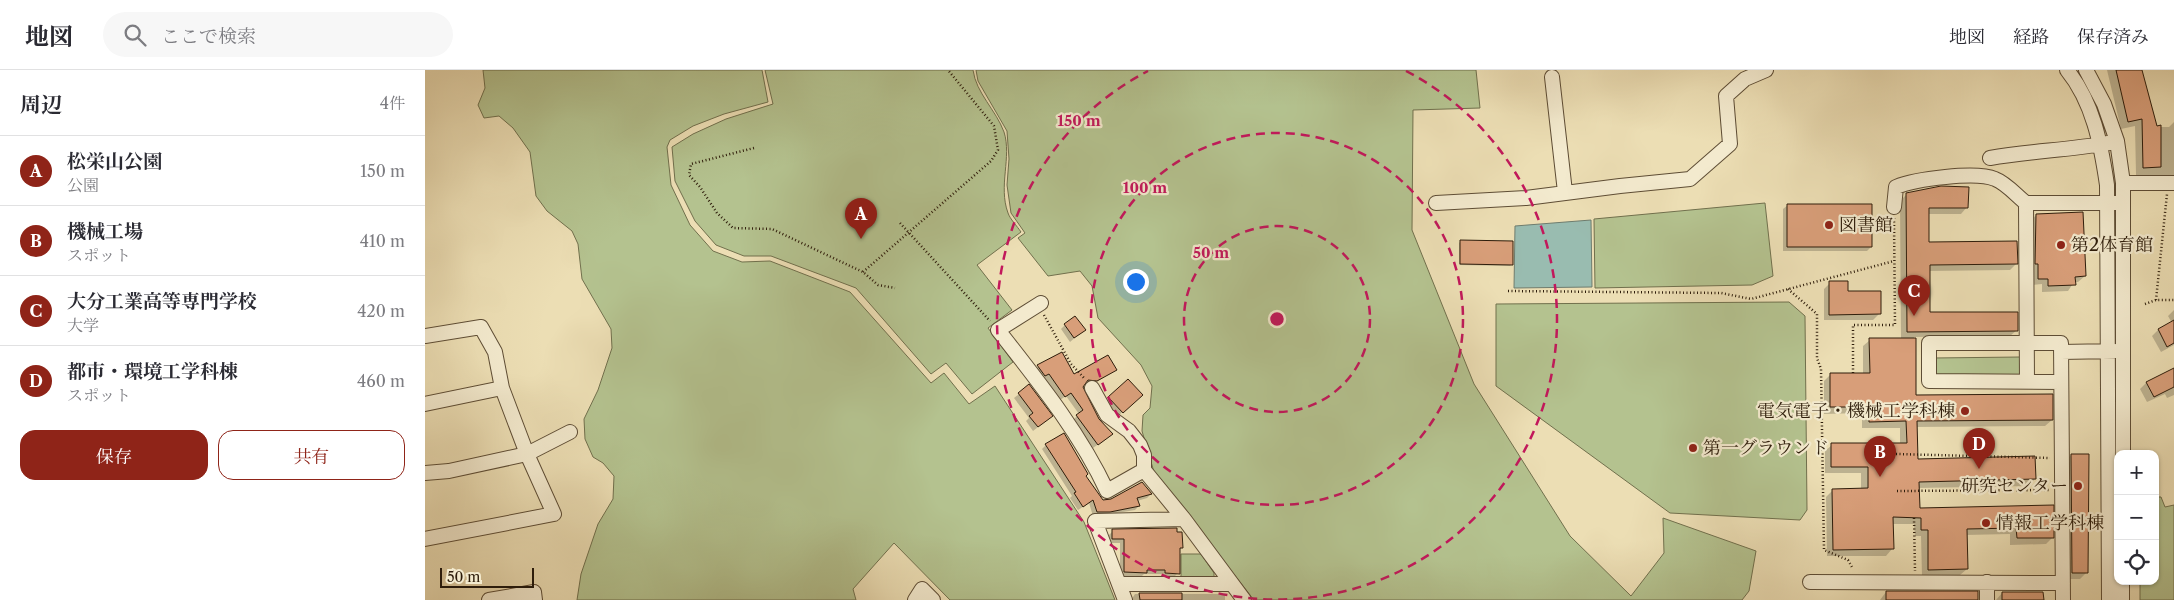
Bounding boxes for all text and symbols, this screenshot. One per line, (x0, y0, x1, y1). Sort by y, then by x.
search box (103, 12, 453, 57)
icon: search (121, 21, 149, 49)
text: 地図 (25, 22, 73, 51)
text: ここで検索 (161, 25, 256, 48)
text: 地図 (1949, 26, 1985, 48)
text: 経路 (2013, 26, 2049, 48)
text: 保存済み (2077, 26, 2149, 48)
text: 周辺 (20, 92, 62, 117)
text: 4件 (380, 93, 405, 113)
text: 150 m (1057, 111, 1101, 130)
text: 松栄山公園 (67, 150, 162, 173)
text: A (30, 161, 42, 181)
text: 150 m (360, 161, 405, 181)
text: 公園 (67, 175, 99, 195)
text: 100 m (1123, 178, 1167, 197)
pin: A (845, 198, 877, 239)
place label: 図書館 (1839, 214, 1893, 236)
marker: 図書館 (1823, 219, 1835, 231)
text: 機械工場 (67, 220, 143, 243)
text: B (30, 231, 42, 251)
text: 410 m (360, 231, 405, 251)
place label: 第2体育館 (2071, 234, 2153, 256)
marker: 第2体育館 (2055, 239, 2067, 251)
text: 50 m (1193, 243, 1229, 262)
text: スポット (67, 245, 131, 265)
your location (1123, 269, 1149, 295)
pin: C (1898, 275, 1930, 316)
text: 大分工業高等専門学校 (67, 290, 257, 313)
text: C (30, 301, 42, 321)
text: 420 m (357, 301, 405, 321)
centre of rings (1268, 310, 1286, 328)
text: 大学 (67, 315, 99, 335)
text: 都市・環境工学科棟 (67, 360, 238, 383)
text: D (29, 371, 43, 391)
text: 460 m (357, 371, 405, 391)
text: スポット (67, 385, 131, 405)
place label: 電気電子・機械工学科棟 (1757, 400, 1955, 422)
marker: 電気電子・機械工学科棟 (1959, 405, 1971, 417)
pin: D (1963, 428, 1995, 469)
button: 保存 (20, 430, 208, 480)
button: 共有 (218, 430, 405, 480)
pin: B (1864, 436, 1896, 477)
place label: 第一グラウンド (1703, 437, 1829, 459)
marker: 第一グラウンド (1687, 442, 1699, 454)
map controls (2114, 450, 2159, 585)
button: + (2114, 450, 2159, 495)
place label: 研究センター (1961, 475, 2068, 497)
marker: 研究センター (2072, 480, 2084, 492)
button: − (2114, 495, 2159, 540)
place label: 情報工学科棟 (1996, 512, 2104, 534)
marker: 情報工学科棟 (1980, 517, 1992, 529)
button: locate (2114, 540, 2159, 585)
scale bar (440, 565, 534, 588)
text: 50 m (447, 568, 480, 586)

